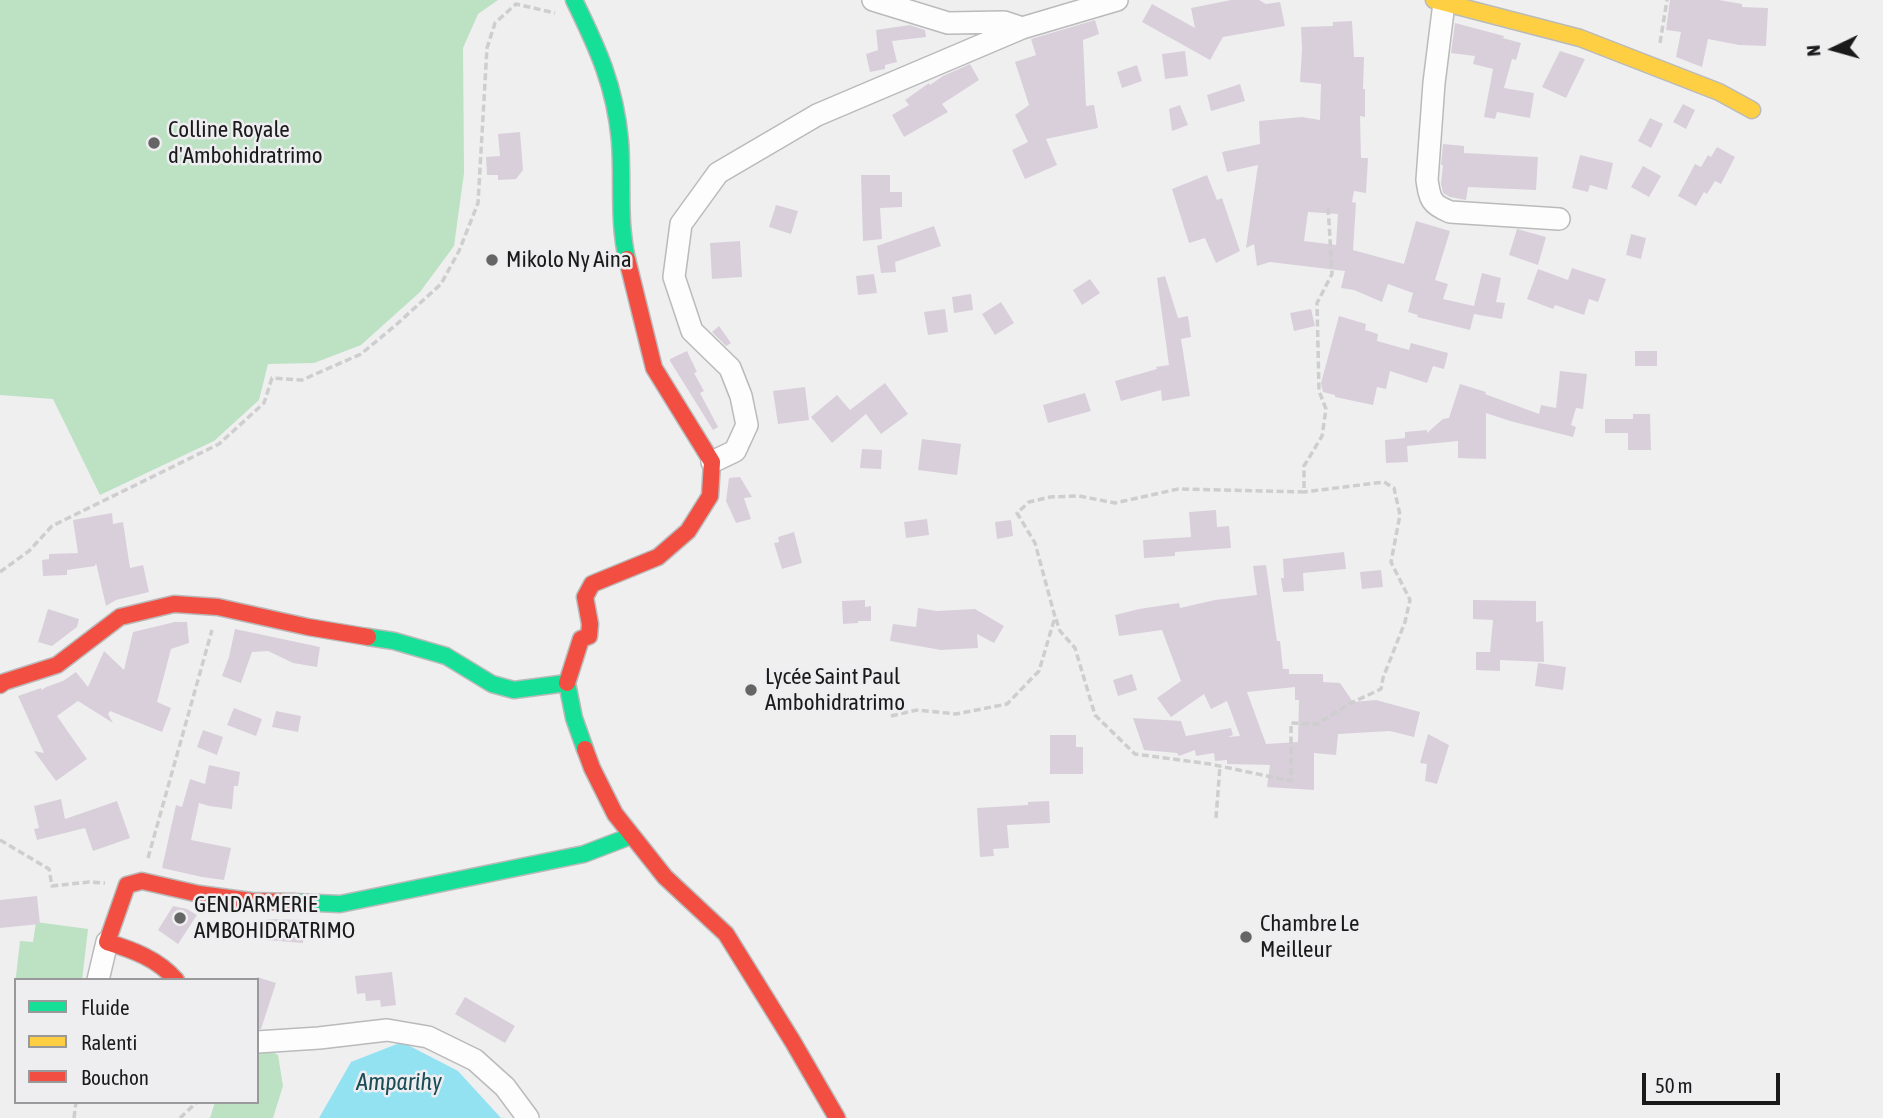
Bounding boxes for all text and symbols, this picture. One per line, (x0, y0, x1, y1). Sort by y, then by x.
north arrow (1799, 14, 1869, 84)
text: N (1802, 44, 1825, 57)
place label: Colline Royale d'Ambohidratrimo (168, 116, 323, 170)
marker: Colline Royale d'Ambohidratrimo (146, 135, 162, 151)
place label: Mikolo Ny Aina (506, 246, 632, 274)
marker: Mikolo Ny Aina (484, 252, 500, 268)
place label: Lycée Saint Paul Ambohidratrimo (765, 663, 905, 717)
marker: Lycée Saint Paul Ambohidratrimo (743, 682, 759, 698)
place label: GENDARMERIE AMBOHIDRATRIMO (194, 891, 355, 945)
marker: GENDARMERIE AMBOHIDRATRIMO (172, 910, 188, 926)
place label: Chambre Le Meilleur (1260, 910, 1359, 964)
marker: Chambre Le Meilleur (1238, 929, 1254, 945)
legend (14, 978, 259, 1104)
text: Fluide (81, 995, 130, 1019)
text: Ralenti (81, 1030, 137, 1054)
scale bar (1645, 1058, 1783, 1102)
text: Bouchon (81, 1065, 149, 1089)
water label: Amparihy (356, 1068, 442, 1096)
text: 50 m (1655, 1073, 1693, 1097)

